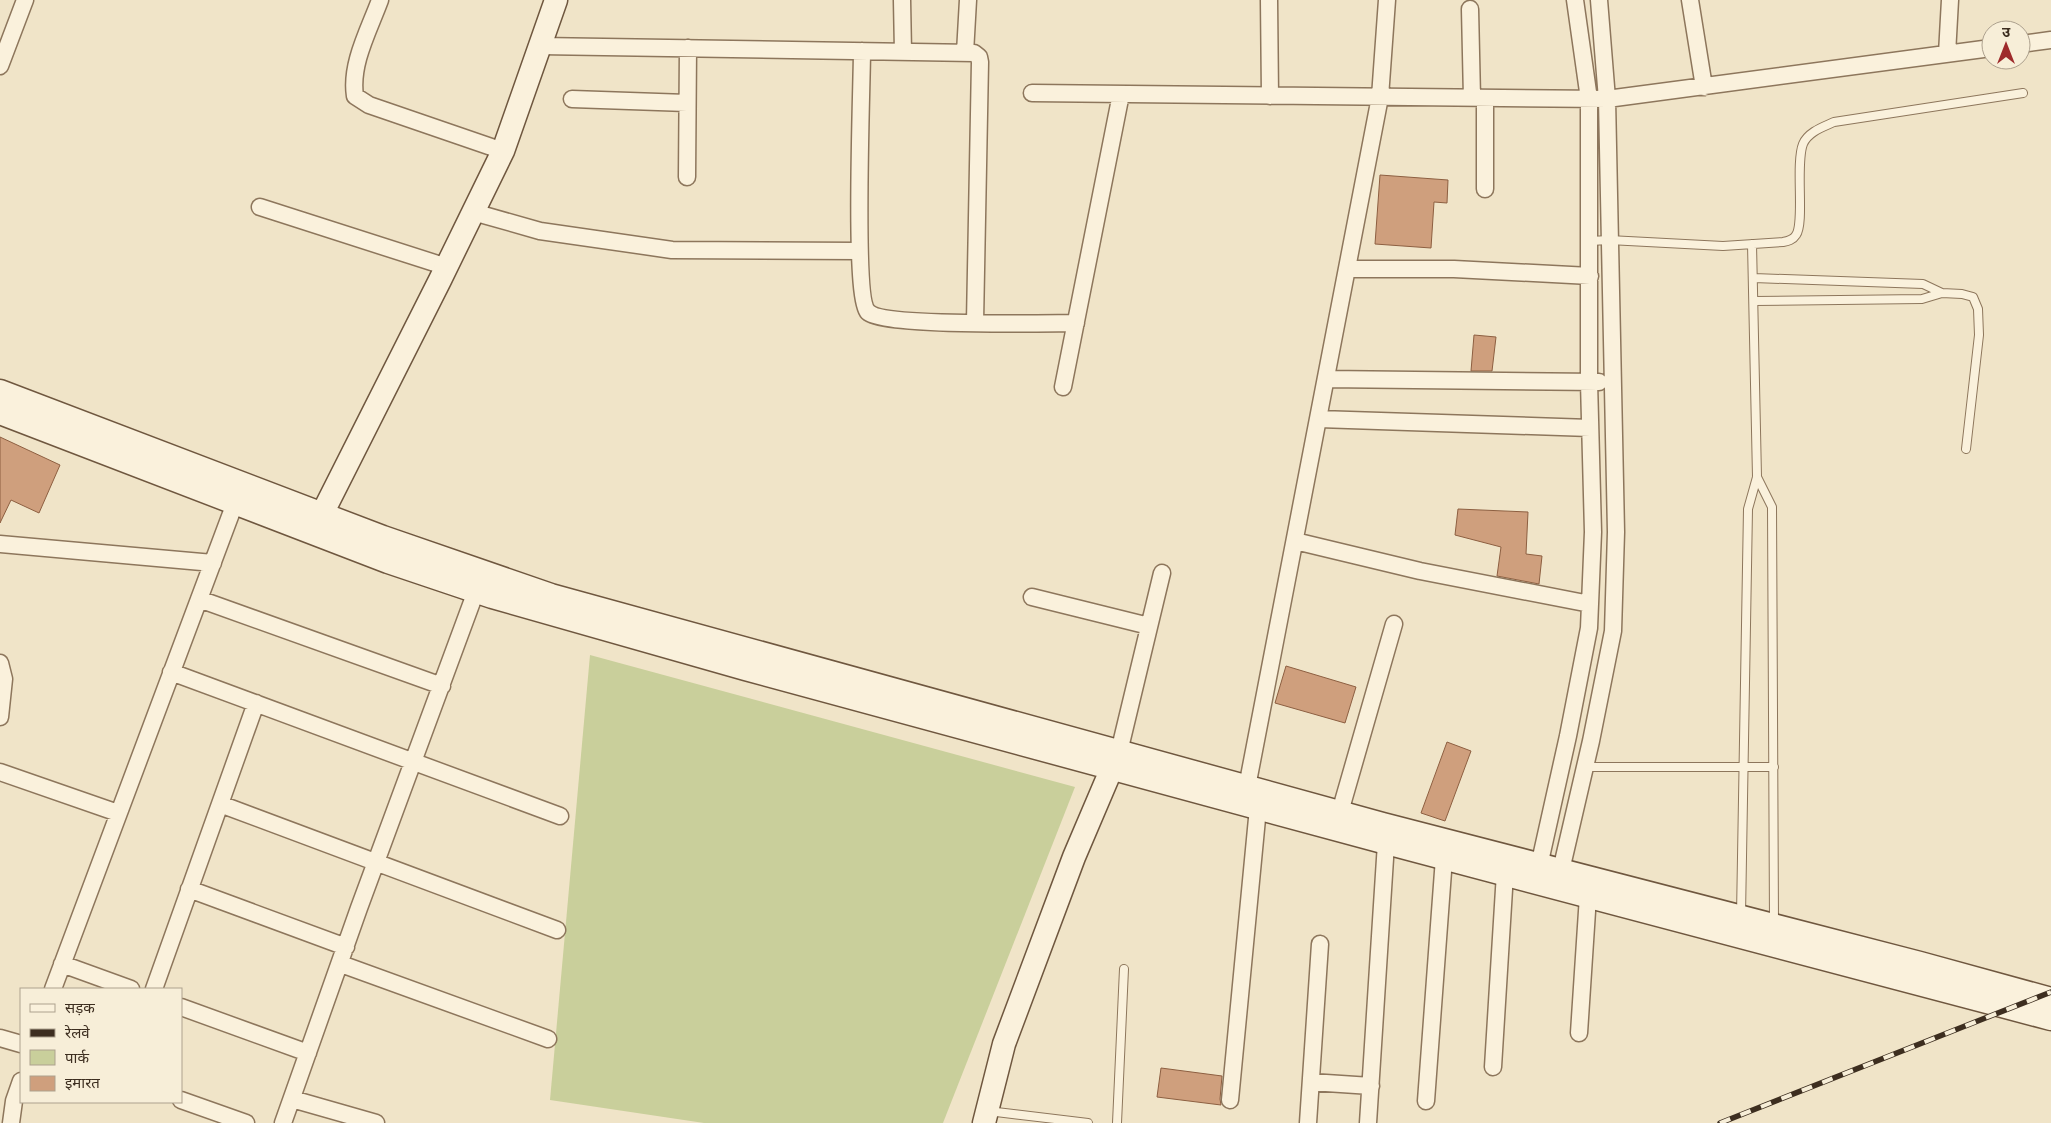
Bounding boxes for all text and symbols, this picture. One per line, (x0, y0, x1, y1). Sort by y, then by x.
north arrow (1981, 20, 2031, 70)
text: उ (2002, 23, 2011, 41)
legend (20, 988, 182, 1103)
text: सड़क (65, 998, 95, 1017)
text: रेलवे (64, 1023, 90, 1042)
text: पार्क (65, 1048, 89, 1067)
text: इमारत (65, 1073, 100, 1092)

